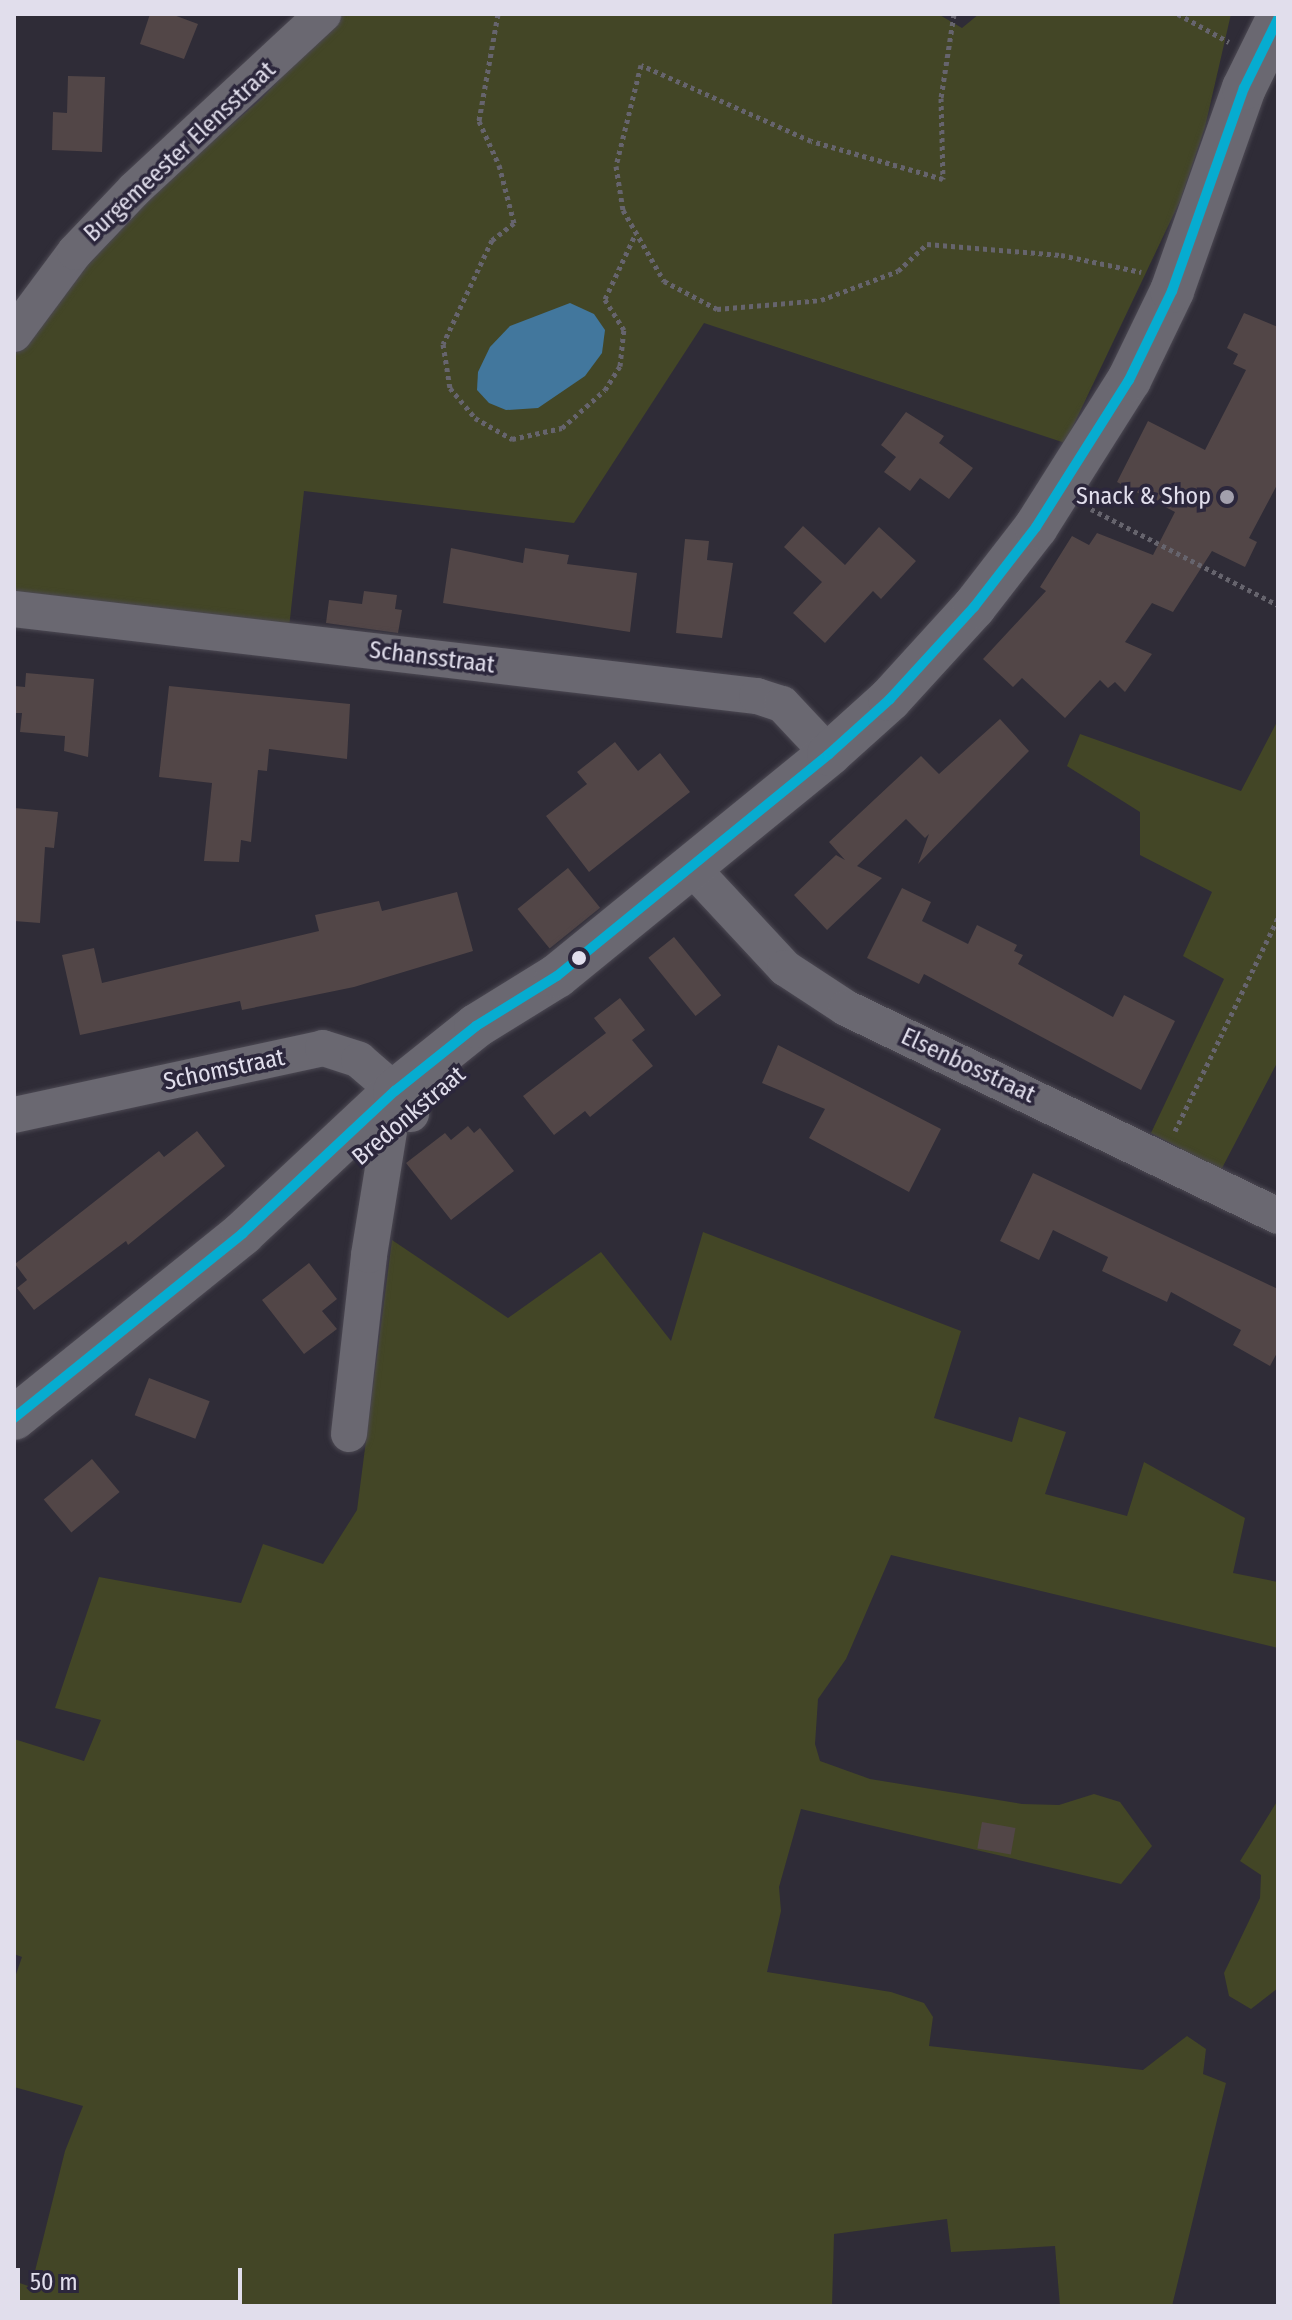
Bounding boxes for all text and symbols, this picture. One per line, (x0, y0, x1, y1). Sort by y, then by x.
street label: Burgemeester Elensstraat (78, 56, 282, 248)
place label: Snack & Shop (1076, 483, 1211, 511)
marker: Snack & Shop (1218, 488, 1236, 506)
street label: Schansstraat (368, 636, 496, 680)
unlabelled marker (571, 950, 587, 966)
street label: Elsenbosstraat (896, 1022, 1040, 1110)
street label: Schomstraat (161, 1043, 287, 1097)
street label: Bredonkstraat (347, 1060, 471, 1172)
scale bar (20, 2252, 246, 2302)
text: 50 m (30, 2268, 78, 2296)

